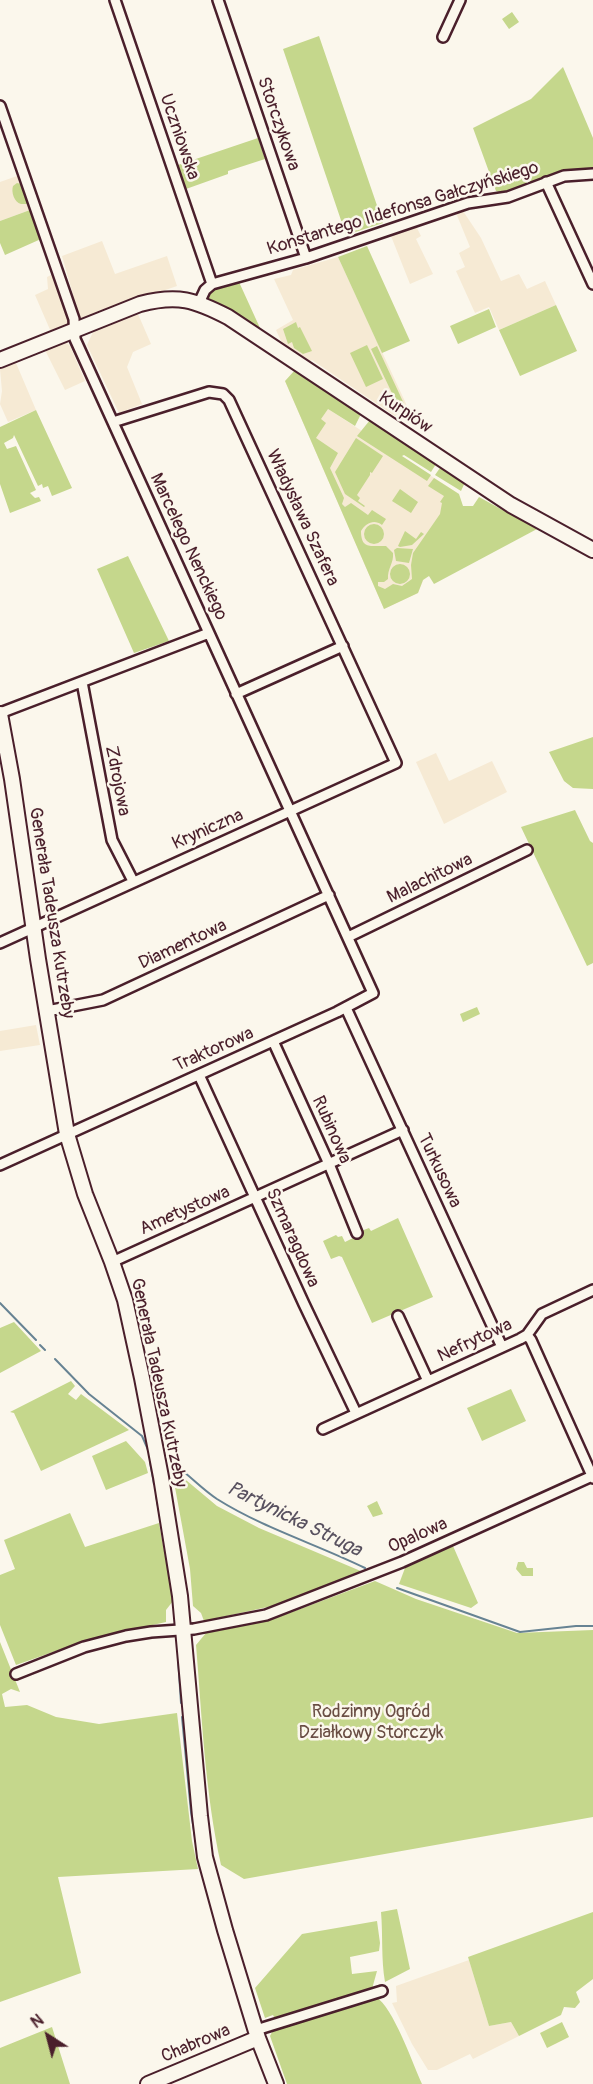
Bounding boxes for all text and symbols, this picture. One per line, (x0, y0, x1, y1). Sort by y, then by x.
street label: Storczykowa (252, 74, 304, 174)
street label: Uczniowska (154, 91, 204, 183)
street label: Konstantego Ildefonsa Gałczyńskiego (265, 157, 541, 261)
street label: Kurpiów (374, 387, 436, 439)
street label: Władysława Szafera (261, 446, 343, 590)
street label: Marcelego Nenckiego (144, 470, 232, 624)
street label: Zdrojowa (100, 744, 134, 818)
street label: Kryniczna (169, 805, 247, 855)
street label: Generała Tadeusza Kutrzeby (24, 806, 78, 1020)
street label: Malachitowa (384, 849, 476, 909)
street label: Diamentowa (136, 915, 230, 975)
street label: Traktorowa (171, 1023, 257, 1077)
street label: Rubinowa (307, 1093, 355, 1167)
street label: Turkusowa (412, 1130, 466, 1212)
street label: Ametystowa (137, 1182, 233, 1240)
street label: Szmaragdowa (260, 1185, 324, 1291)
street label: Generała Tadeusza Kutrzeby (125, 1276, 191, 1490)
street label: Nefrytowa (434, 1314, 516, 1368)
water label: Partynicka Struga (223, 1477, 365, 1563)
street label: Opalowa (385, 1513, 451, 1559)
park label: Rodzinny Ogród Działkowy Storczyk (299, 1701, 443, 1744)
north arrow (18, 2006, 78, 2066)
text: N (27, 2010, 48, 2033)
street label: Chabrowa (158, 2020, 234, 2068)

